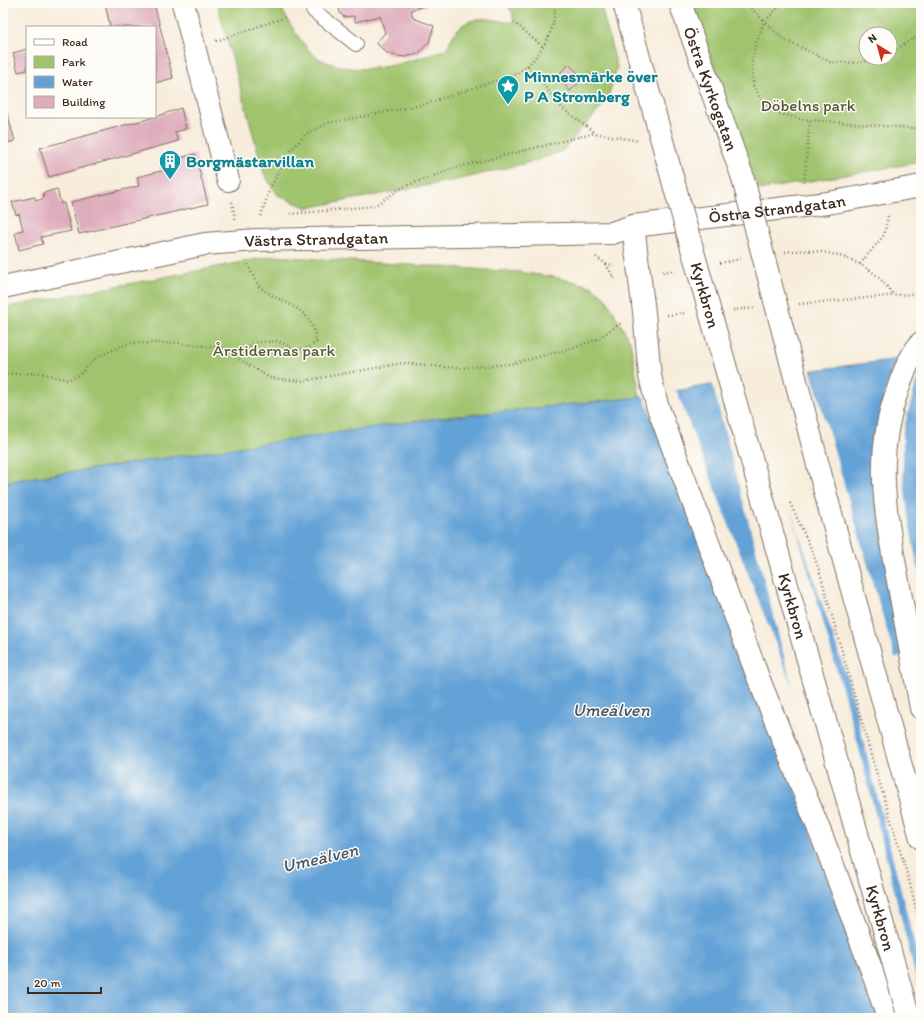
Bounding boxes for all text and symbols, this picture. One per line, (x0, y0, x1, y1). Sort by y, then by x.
street label: Östra Kyrkogatan (679, 24, 743, 154)
legend (26, 26, 156, 118)
north arrow (858, 26, 898, 66)
text: N (865, 31, 879, 46)
text: Road (62, 35, 88, 49)
text: Park (62, 55, 86, 69)
place label: Minnesmärke över P A Stromberg (524, 66, 658, 107)
place icon: Minnesmärke över P A Stromberg (495, 73, 521, 106)
text: Water (62, 75, 93, 89)
text: Building (62, 95, 106, 109)
park label: Döbelns park (760, 95, 856, 115)
building icon: Borgmästarvillan (157, 148, 183, 181)
place label: Borgmästarvillan (186, 151, 314, 172)
street label: Östra Strandgatan (707, 190, 848, 227)
street label: Västra Strandgatan (244, 227, 389, 251)
street label: Kyrkbron (686, 260, 724, 331)
park label: Årstidernas park (213, 340, 335, 360)
street label: Kyrkbron (774, 571, 812, 642)
water label: Umeälven (572, 699, 650, 721)
water label: Umeälven (280, 838, 361, 877)
street label: Kyrkbron (862, 883, 900, 953)
scale bar (28, 969, 101, 995)
text: 20 m (34, 976, 61, 990)

